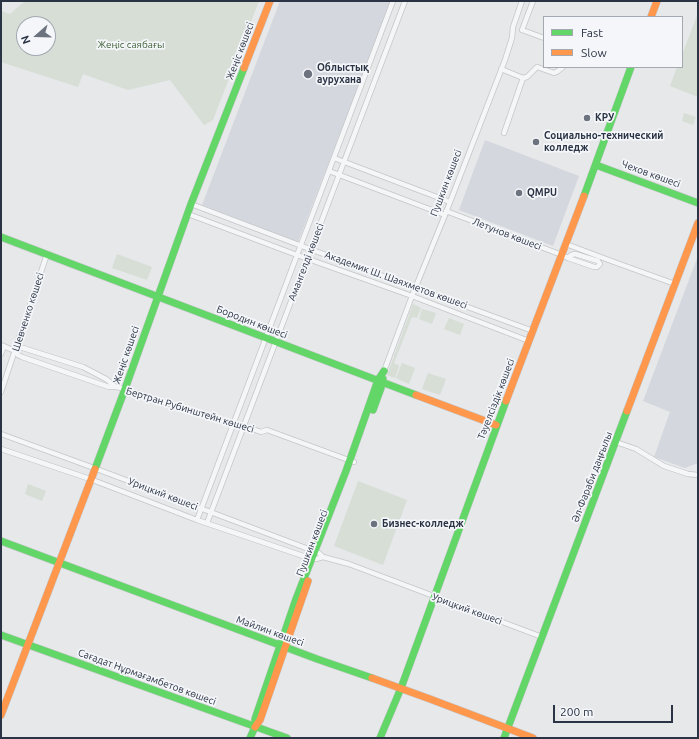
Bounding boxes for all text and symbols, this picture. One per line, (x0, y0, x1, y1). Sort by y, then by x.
north arrow (16, 16, 56, 56)
legend (543, 16, 683, 68)
street label: Жеңіс көшесі (224, 20, 256, 82)
text: Fast (581, 26, 603, 39)
text: N (19, 34, 33, 46)
park label: Жеңіс саябағы (97, 39, 165, 51)
text: Slow (581, 46, 607, 59)
place label: Облыстық аурухана (317, 62, 369, 86)
marker: Облыстық аурухана (302, 68, 314, 80)
place label: КРУ (595, 112, 614, 124)
marker: КРУ (582, 113, 592, 123)
place label: Социально-технический колледж (544, 130, 663, 154)
marker: Социально-технический колледж (531, 137, 541, 147)
street label: Пушкин көшесі (428, 148, 464, 218)
street label: Чехов көшесі (620, 158, 682, 190)
place label: QMPU (527, 187, 557, 199)
marker: QMPU (514, 188, 524, 198)
street label: Летунов көшесі (471, 215, 543, 253)
street label: Амангелді көшесі (286, 221, 326, 303)
street label: Академик Ш. Шаяхметов көшесі (323, 249, 469, 311)
street label: Шевченко көшесі (10, 271, 46, 353)
street label: Бородин көшесі (215, 303, 289, 341)
street label: Жеңіс көшесі (110, 324, 142, 386)
street label: Тәуелсіздік көшесі (475, 357, 517, 441)
street label: Бертран Рубинштейн көшесі (125, 385, 255, 435)
street label: Әл-Фараби даңғылы (569, 430, 615, 524)
street label: Урицкий көшесі (126, 475, 200, 513)
street label: Пушкин көшесі (294, 508, 330, 578)
place label: Бизнес-колледж (382, 518, 464, 530)
marker: Бизнес-колледж (369, 519, 379, 529)
street label: Урицкий көшесі (430, 591, 504, 627)
street label: Майлин көшесі (235, 613, 305, 649)
street label: Сағадат Нұрмағамбетов көшесі (76, 646, 218, 708)
scale bar (555, 697, 675, 723)
text: 200 m (560, 705, 593, 718)

